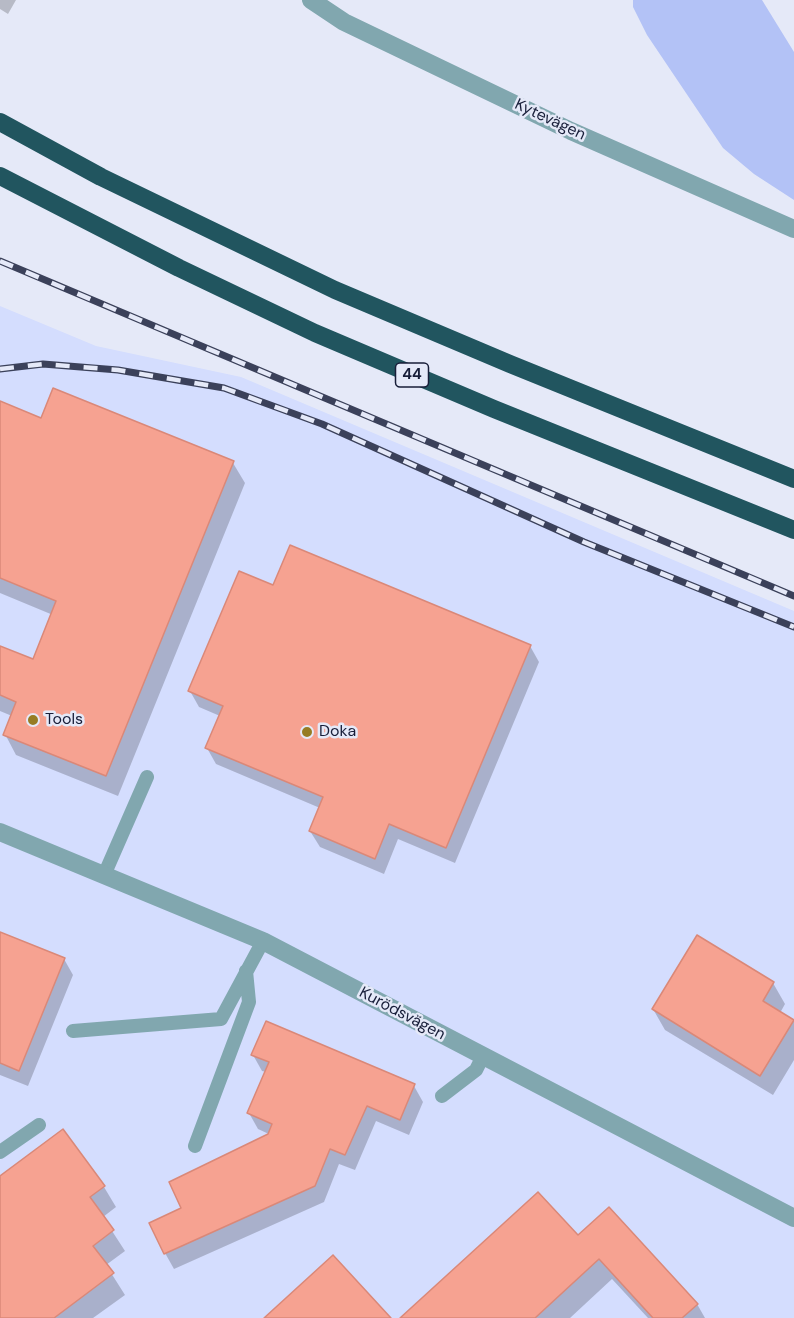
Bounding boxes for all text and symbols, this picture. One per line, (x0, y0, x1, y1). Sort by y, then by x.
street label: Kytevägen (512, 95, 588, 145)
road number: 44 (396, 363, 428, 387)
place label: Tools (45, 710, 83, 730)
marker: Tools (26, 713, 40, 727)
place label: Doka (319, 722, 356, 742)
marker: Doka (300, 725, 314, 739)
street label: Kurödsvägen (356, 983, 448, 1045)

